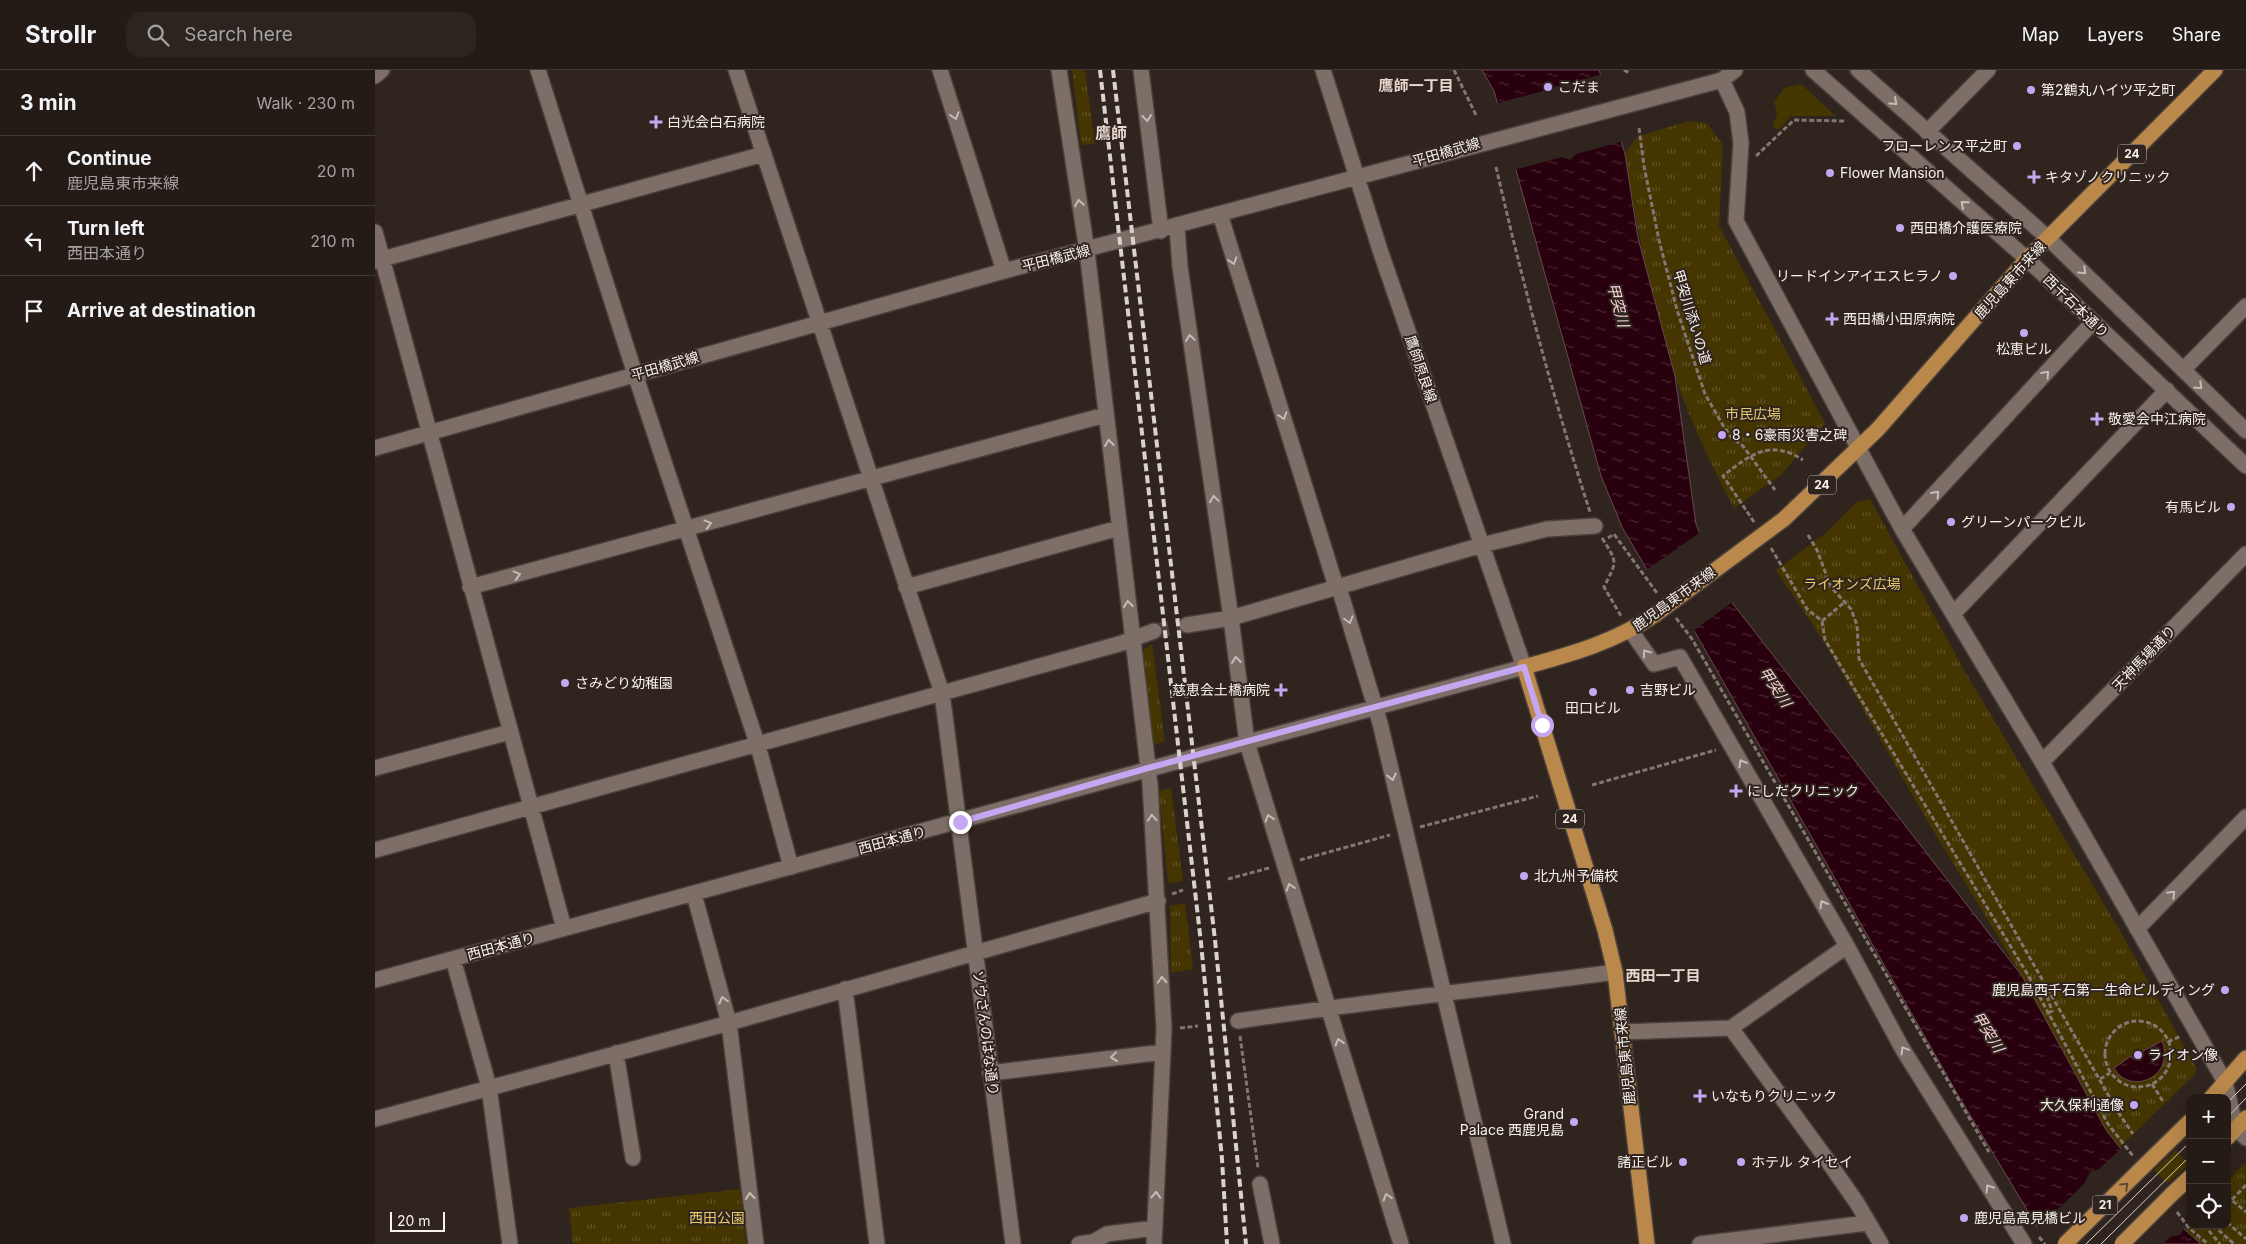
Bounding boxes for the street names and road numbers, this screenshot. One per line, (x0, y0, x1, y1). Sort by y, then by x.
street label: 平田橋武線 (1410, 134, 1482, 169)
road number: 24 (2118, 144, 2146, 164)
street label: 鹿児島東市来線 (1971, 238, 2049, 322)
street label: 平田橋武線 (1020, 241, 1092, 274)
street label: 甲突川添いの道 (1670, 268, 1715, 366)
street label: 西千石本通り (2040, 270, 2112, 341)
street label: 鷹師原良線 (1402, 333, 1441, 405)
street label: 平田橋武線 (629, 348, 701, 383)
road number: 24 (1808, 476, 1836, 494)
street label: 鹿児島東市来線 (1629, 563, 1718, 634)
street label: 天神馬場通り (2108, 622, 2179, 694)
road number: 24 (1556, 810, 1584, 829)
street label: 西田本通り (856, 822, 928, 857)
street label: 西田本通り (465, 928, 537, 963)
street label: ゾウさんのはな通り (970, 969, 1003, 1097)
street label: 鹿児島東市来線 (1611, 1006, 1638, 1106)
road number: 21 (2093, 1196, 2117, 1214)

